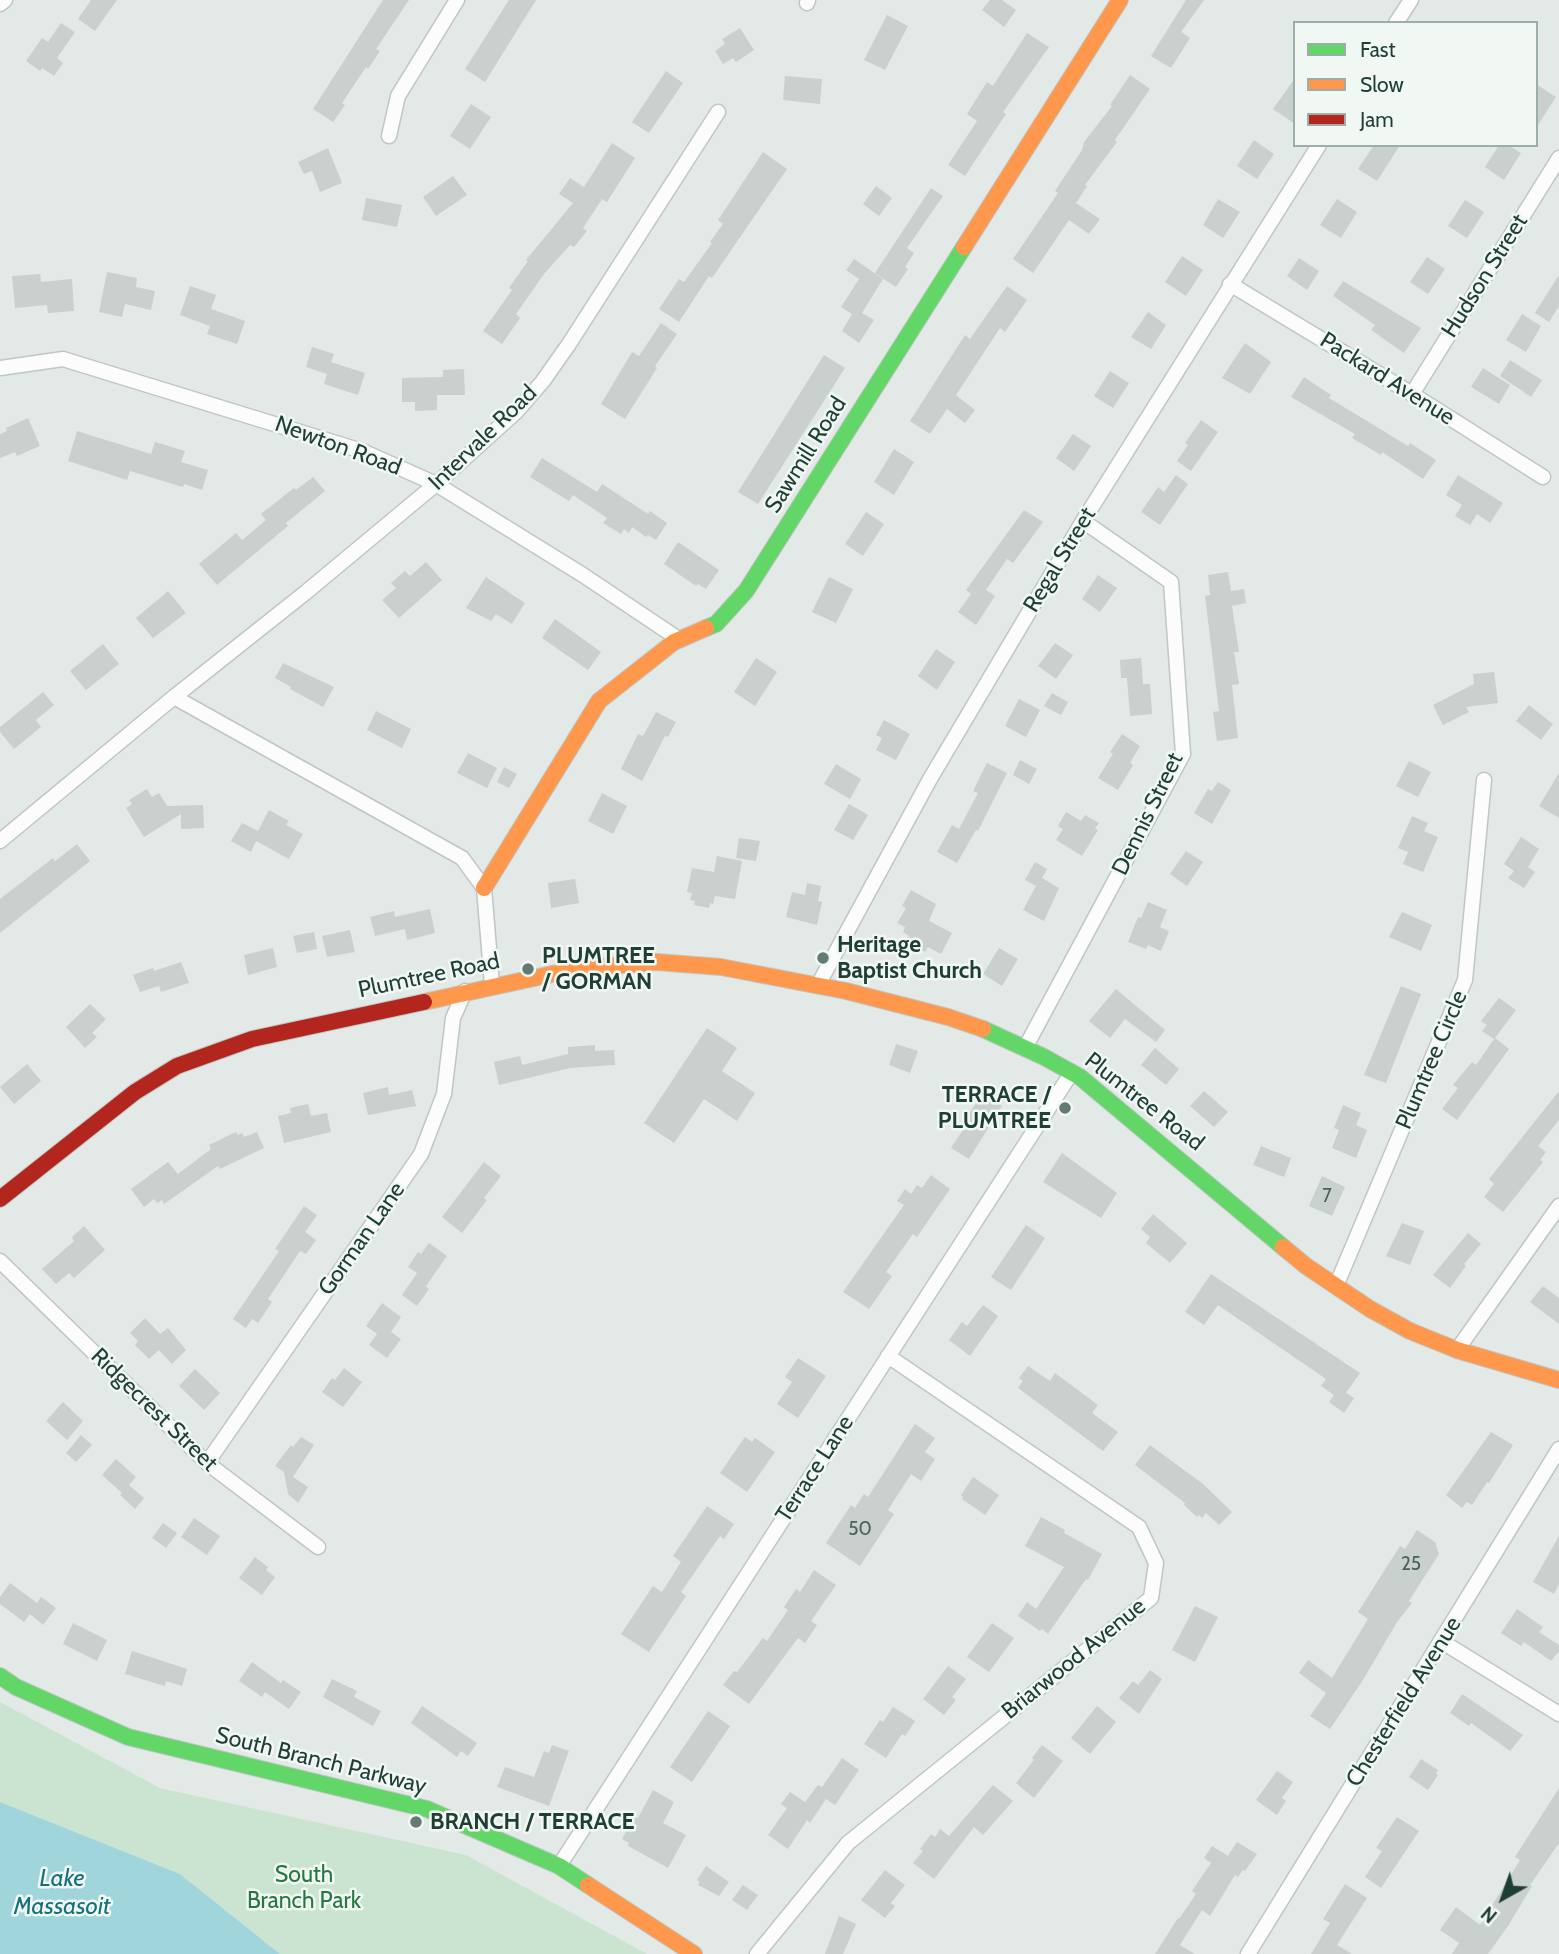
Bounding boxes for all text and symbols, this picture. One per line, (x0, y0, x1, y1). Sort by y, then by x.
legend (1293, 21, 1538, 147)
text: Fast (1360, 37, 1396, 62)
text: Slow (1360, 72, 1404, 97)
text: Jam (1360, 107, 1394, 132)
street label: Hudson Street (1436, 209, 1534, 343)
street label: Packard Avenue (1315, 327, 1459, 431)
street label: Intervale Road (423, 380, 543, 496)
street label: Sawmill Road (759, 392, 853, 518)
street label: Newton Road (271, 410, 405, 482)
street label: Regal Street (1018, 503, 1102, 617)
street label: Dennis Street (1106, 748, 1190, 880)
place label: Heritage Baptist Church (837, 931, 982, 985)
place label: PLUMTREE / GORMAN (542, 942, 655, 996)
street label: Plumtree Road (356, 948, 502, 1004)
marker: Heritage Baptist Church (815, 950, 831, 966)
marker: PLUMTREE / GORMAN (520, 961, 536, 977)
street label: Plumtree Circle (1390, 986, 1474, 1134)
street label: Plumtree Road (1079, 1047, 1209, 1157)
place label: TERRACE / PLUMTREE (938, 1081, 1051, 1135)
marker: TERRACE / PLUMTREE (1057, 1100, 1073, 1116)
street label: Gorman Lane (313, 1177, 411, 1301)
house number: 7 (1322, 1185, 1332, 1207)
street label: Ridgecrest Street (85, 1343, 223, 1477)
street label: Terrace Lane (770, 1410, 860, 1528)
house number: 50 (848, 1518, 872, 1540)
house number: 25 (1401, 1553, 1421, 1575)
street label: Briarwood Avenue (997, 1593, 1151, 1725)
street label: Chesterfield Avenue (1341, 1612, 1467, 1792)
street label: South Branch Parkway (213, 1721, 429, 1801)
place label: BRANCH / TERRACE (430, 1808, 635, 1836)
marker: BRANCH / TERRACE (408, 1814, 424, 1830)
park label: South Branch Park (247, 1861, 361, 1915)
north arrow (1468, 1863, 1538, 1933)
water label: Lake Massasoit (14, 1865, 110, 1921)
text: N (1477, 1901, 1502, 1928)

